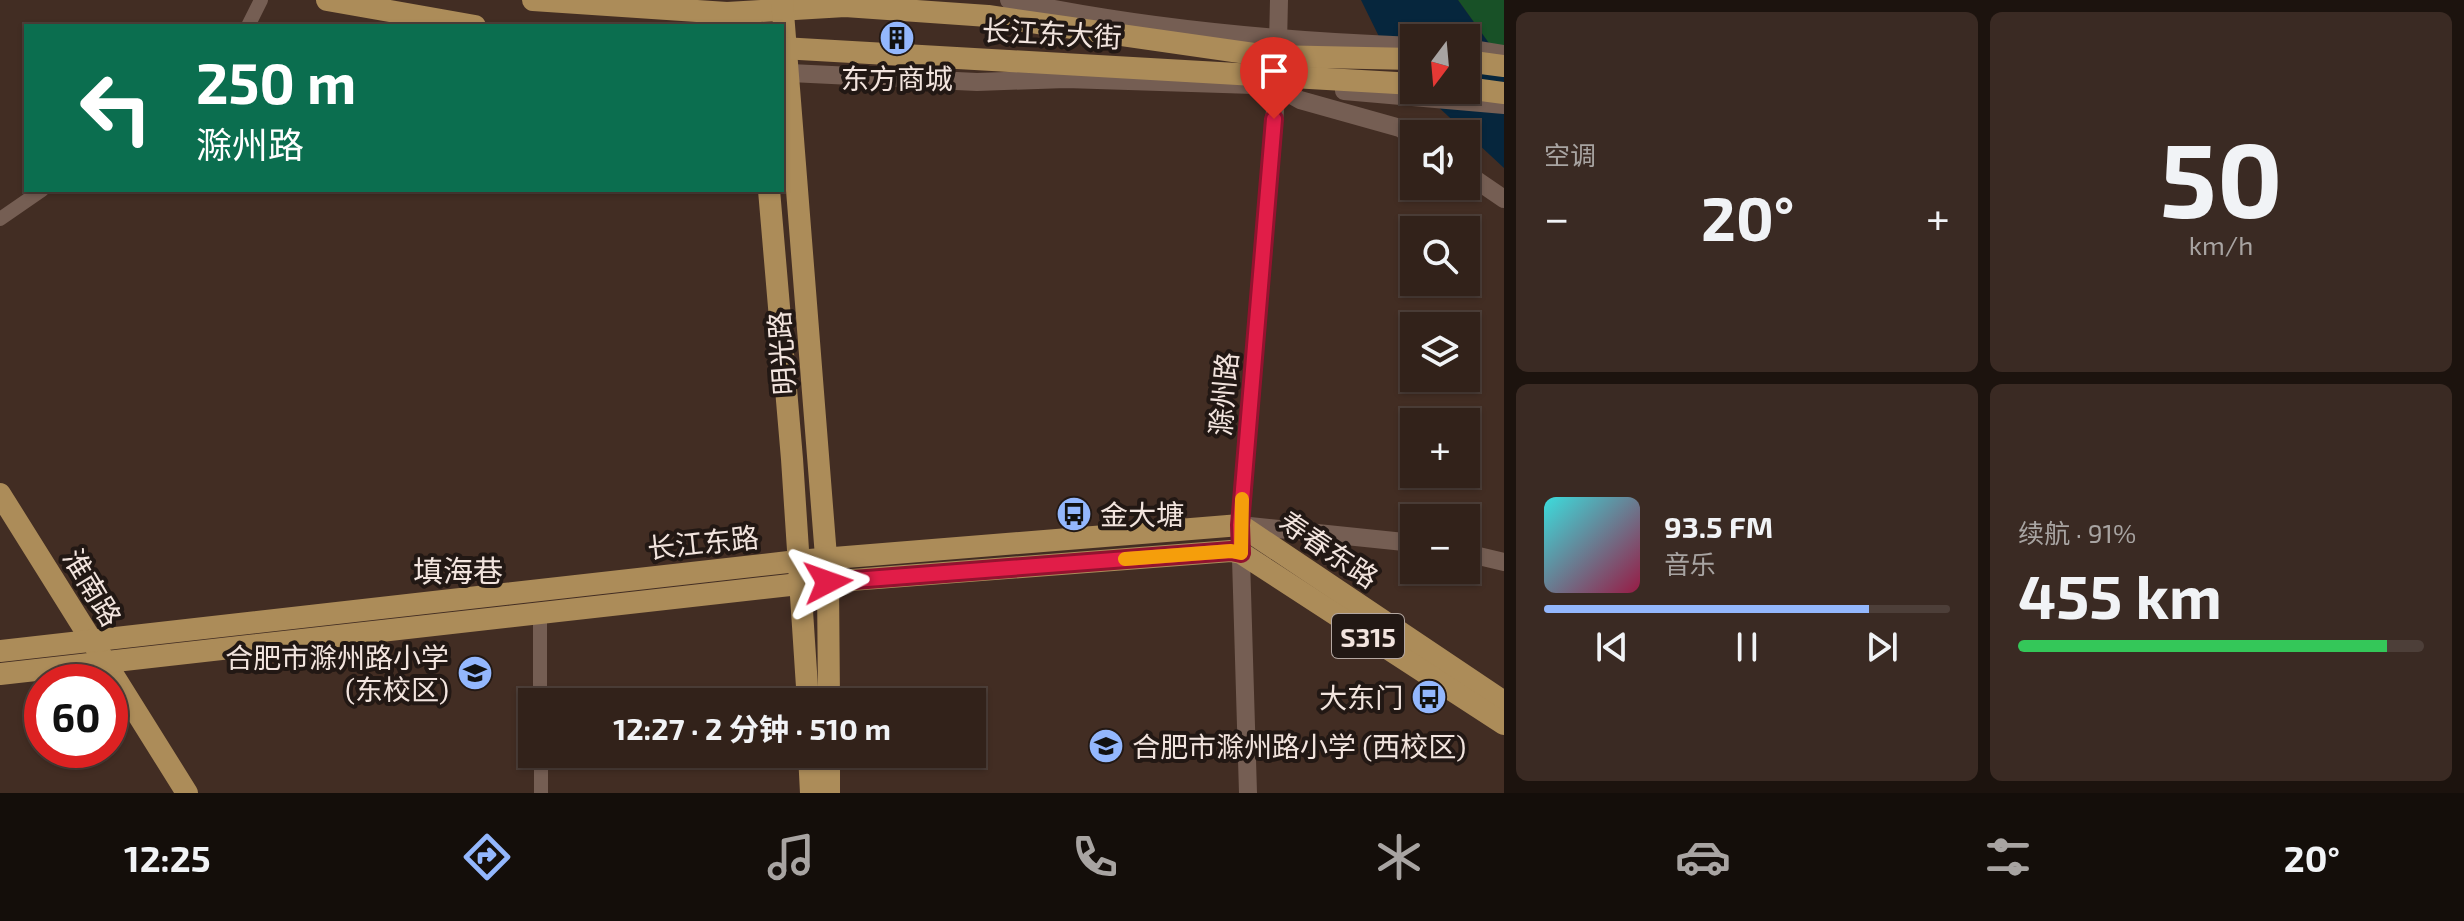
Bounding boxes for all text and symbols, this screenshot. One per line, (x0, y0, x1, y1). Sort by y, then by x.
street label: 长江东大街 (981, 12, 1123, 54)
building icon: 东方商城 (878, 19, 916, 57)
north arrow (1400, 24, 1480, 104)
map controls (1400, 24, 1480, 584)
pin (1240, 37, 1308, 119)
text: 250 m (196, 48, 356, 115)
icon: arrive (1252, 49, 1296, 93)
icon: left (64, 56, 168, 160)
place label: 东方商城 (841, 61, 953, 95)
text: 50 (2159, 114, 2283, 239)
button: sound (1400, 120, 1480, 200)
text: 滁州路 (196, 122, 304, 165)
text: 空调 (1544, 139, 1596, 170)
text: 20° (1701, 181, 1794, 253)
text: − (1544, 190, 1570, 243)
text: + (1926, 190, 1950, 243)
button: search (1400, 216, 1480, 296)
text: km/h (2189, 229, 2253, 260)
street label: 明光路 (761, 310, 801, 396)
button: layers (1400, 312, 1480, 392)
street label: 滁州路 (1202, 351, 1244, 437)
button: + (1400, 408, 1480, 488)
bus stop icon: 金大塘 (1055, 495, 1093, 533)
place label: 金大塘 (1100, 497, 1184, 531)
street label: 寿春东路 (1273, 504, 1385, 594)
button: − (1400, 504, 1480, 584)
text: 93.5 FM (1664, 508, 1773, 544)
text: 续航 · 91% (2018, 517, 2136, 548)
street label: 长江东路 (646, 519, 760, 565)
position arrow (786, 540, 870, 624)
street label: 淮南路 (57, 542, 129, 632)
text: 音乐 (1664, 548, 1716, 579)
district label: 填海巷 (413, 552, 503, 588)
text: 455 km (2018, 559, 2222, 631)
road number: S315 (1332, 614, 1404, 658)
icon: previous (1590, 625, 1634, 669)
icon: pause (1725, 625, 1769, 669)
icon: next (1860, 625, 1904, 669)
place label: 合肥市滁州路小学 (东校区) (225, 640, 449, 706)
school or university icon: 合肥市滁州路小学 (东校区) (456, 654, 494, 692)
speed limit sign: 60 (24, 664, 128, 768)
bus stop icon: 大东门 (1410, 678, 1448, 716)
place label: 大东门 (1319, 680, 1403, 714)
text: 12:27 · 2 分钟 · 510 m (613, 710, 891, 746)
school or university icon: 合肥市滁州路小学 (西校区) (1087, 727, 1125, 765)
place label: 合肥市滁州路小学 (西校区) (1132, 729, 1466, 763)
icon: directions (459, 829, 515, 885)
icon: music (763, 829, 819, 885)
icon: phone (1067, 829, 1123, 885)
icon: climate (1371, 829, 1427, 885)
icon: car (1675, 829, 1731, 885)
icon: filters (1980, 829, 2036, 885)
text: 12:25 (124, 836, 211, 879)
text: 20° (2284, 836, 2340, 879)

